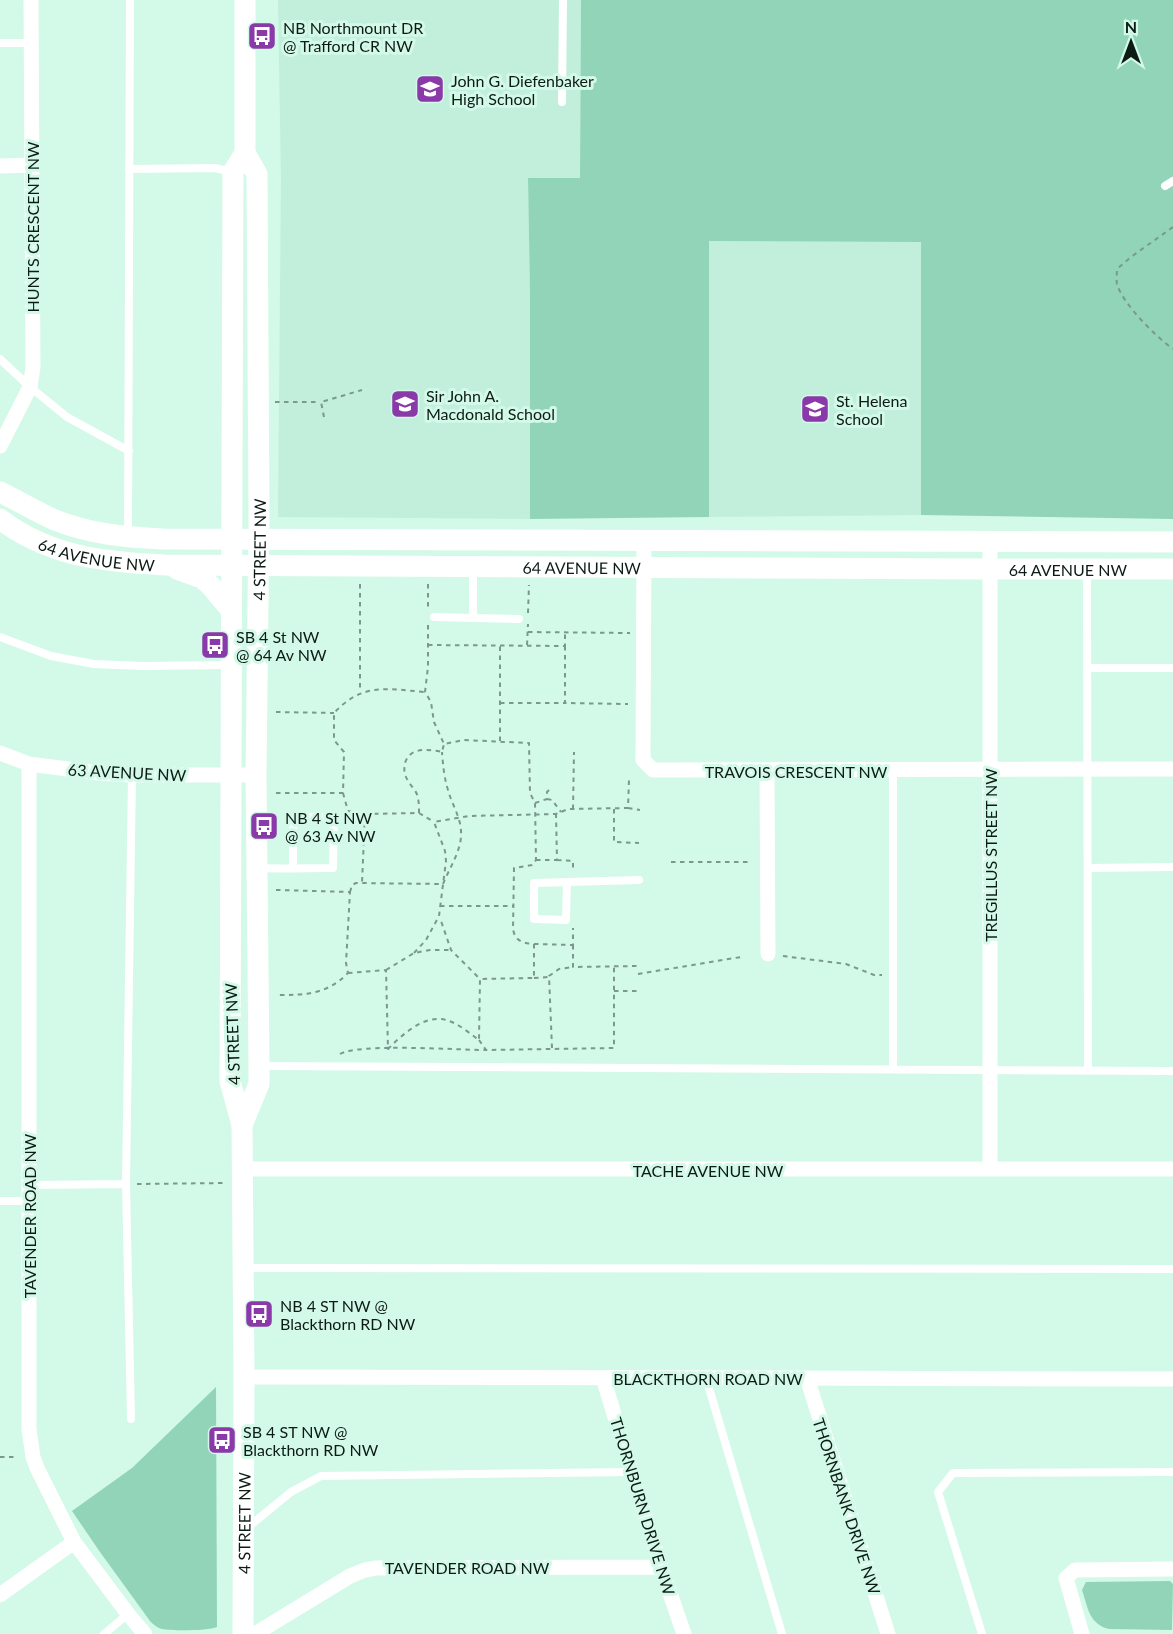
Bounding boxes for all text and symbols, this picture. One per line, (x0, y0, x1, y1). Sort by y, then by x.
north arrow (1101, 12, 1161, 72)
text: N (1125, 17, 1137, 36)
place label: NB Northmount DR @ Trafford CR NW (283, 18, 423, 55)
bus stop icon: NB Northmount DR @ Trafford CR NW (246, 20, 278, 52)
place label: John G. Diefenbaker High School (451, 71, 594, 108)
school or university icon: John G. Diefenbaker High School (414, 73, 446, 105)
street label: HUNTS CRESCENT NW (23, 141, 42, 313)
place label: Sir John A. Macdonald School (426, 386, 555, 423)
school or university icon: Sir John A. Macdonald School (389, 388, 421, 420)
place label: St. Helena School (836, 391, 907, 428)
school or university icon: St. Helena School (799, 393, 831, 425)
street label: 4 STREET NW (249, 498, 269, 600)
street label: 64 AVENUE NW (36, 534, 156, 574)
street label: 64 AVENUE NW (523, 557, 641, 577)
street label: 64 AVENUE NW (1009, 560, 1127, 579)
place label: SB 4 St NW @ 64 Av NW (236, 627, 327, 664)
bus stop icon: SB 4 St NW @ 64 Av NW (199, 629, 231, 661)
street label: 63 AVENUE NW (67, 759, 187, 785)
street label: TRAVOIS CRESCENT NW (705, 762, 888, 781)
street label: TREGILLUS STREET NW (981, 768, 1000, 942)
place label: NB 4 St NW @ 63 Av NW (285, 808, 376, 845)
bus stop icon: NB 4 St NW @ 63 Av NW (248, 810, 280, 842)
street label: 4 STREET NW (221, 982, 243, 1085)
street label: TAVENDER ROAD NW (20, 1133, 39, 1298)
street label: TACHE AVENUE NW (633, 1161, 784, 1180)
place label: NB 4 ST NW @ Blackthorn RD NW (280, 1296, 416, 1333)
bus stop icon: NB 4 ST NW @ Blackthorn RD NW (243, 1298, 275, 1330)
street label: BLACKTHORN ROAD NW (613, 1369, 803, 1388)
street label: THORNBURN DRIVE NW (607, 1415, 679, 1598)
street label: THORNBANK DRIVE NW (809, 1415, 885, 1597)
place label: SB 4 ST NW @ Blackthorn RD NW (243, 1422, 379, 1459)
bus stop icon: SB 4 ST NW @ Blackthorn RD NW (206, 1424, 238, 1456)
street label: 4 STREET NW (234, 1472, 253, 1574)
street label: TAVENDER ROAD NW (385, 1558, 550, 1577)

